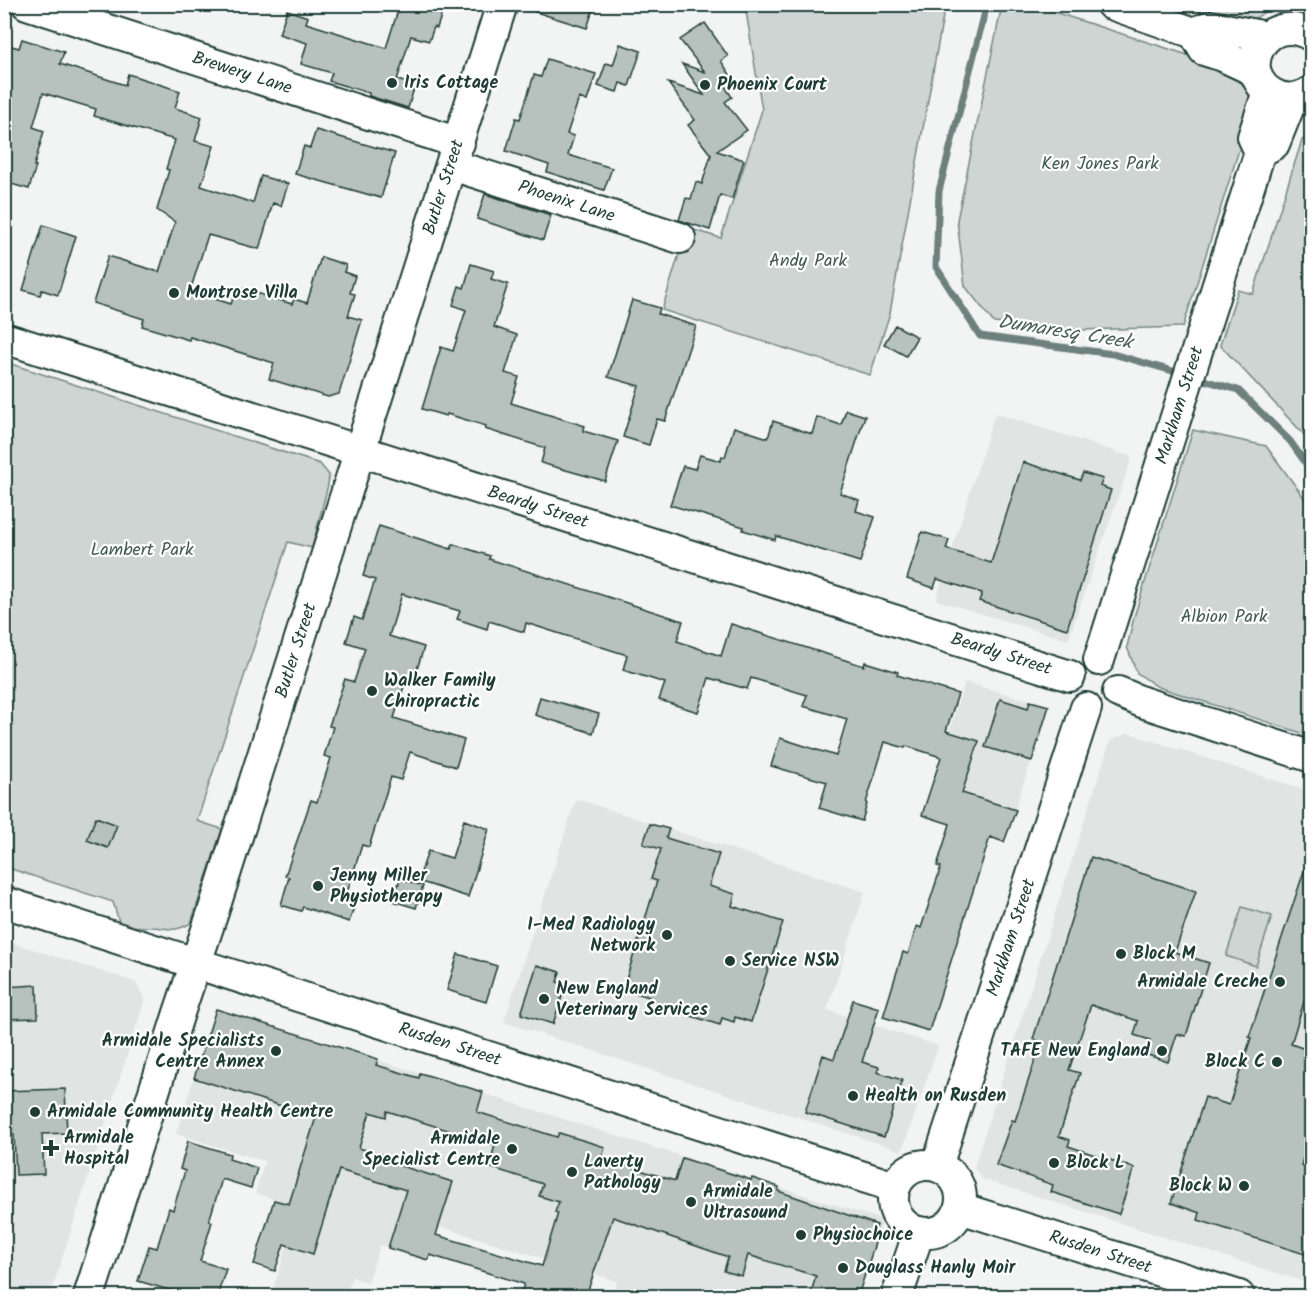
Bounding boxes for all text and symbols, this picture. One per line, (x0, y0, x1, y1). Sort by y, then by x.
street label: Brewery Lane (188, 44, 296, 103)
place label: Iris Cottage (404, 69, 498, 98)
place label: Phoenix Court (717, 71, 828, 100)
marker: Iris Cottage (385, 76, 399, 90)
marker: Phoenix Court (698, 78, 712, 92)
street label: Butler Street (415, 135, 473, 239)
park label: Ken Jones Park (1041, 150, 1159, 179)
street label: Phoenix Lane (514, 172, 619, 231)
park label: Andy Park (769, 247, 847, 276)
place label: Montrose Villa (186, 279, 298, 308)
marker: Montrose Villa (167, 286, 181, 300)
water label: Dumaresq Creek (996, 307, 1137, 360)
street label: Markham Street (1147, 342, 1212, 468)
street label: Beardy Street (484, 478, 593, 537)
park label: Lambert Park (91, 536, 194, 565)
street label: Butler Street (267, 598, 325, 702)
park label: Albion Park (1181, 603, 1268, 632)
street label: Beardy Street (947, 625, 1056, 684)
place label: Walker Family Chiropractic (384, 667, 496, 717)
marker: Walker Family Chiropractic (365, 684, 379, 698)
place label: Jenny Miller Physiotherapy (330, 862, 443, 912)
street label: Markham Street (979, 874, 1044, 1000)
marker: Jenny Miller Physiotherapy (311, 879, 325, 893)
place label: I-Med Radiology Network (527, 911, 656, 961)
marker: I-Med Radiology Network (660, 928, 674, 942)
place label: Block M (1133, 940, 1196, 969)
place label: Service NSW (742, 947, 839, 976)
marker: Block M (1114, 947, 1128, 961)
marker: Service NSW (723, 954, 737, 968)
place label: Armidale Creche (1137, 968, 1268, 997)
place label: New England Veterinary Services (556, 975, 709, 1025)
marker: Armidale Creche (1273, 975, 1287, 989)
marker: New England Veterinary Services (537, 992, 551, 1006)
street label: Rusden Street (395, 1015, 506, 1075)
place label: Armidale Specialists Centre Annex (102, 1027, 265, 1077)
place label: TAFE New England (1000, 1037, 1150, 1066)
marker: Armidale Specialists Centre Annex (269, 1044, 283, 1058)
marker: TAFE New England (1155, 1044, 1169, 1058)
place label: Block C (1205, 1048, 1265, 1077)
marker: Block C (1270, 1055, 1284, 1069)
place label: Health on Rusden (865, 1082, 1006, 1111)
marker: Health on Rusden (846, 1089, 860, 1103)
place label: Armidale Community Health Centre (47, 1098, 333, 1127)
marker: Armidale Community Health Centre (28, 1105, 42, 1119)
place label: Armidale Hospital (64, 1124, 134, 1174)
place label: Armidale Specialist Centre (363, 1125, 500, 1175)
marker: Armidale Hospital (42, 1139, 60, 1157)
marker: Armidale Specialist Centre (505, 1142, 519, 1156)
place label: Laverty Pathology (584, 1148, 661, 1198)
place label: Block L (1066, 1149, 1125, 1178)
marker: Block L (1047, 1156, 1061, 1170)
marker: Laverty Pathology (565, 1165, 579, 1179)
place label: Block W (1169, 1172, 1232, 1201)
place label: Armidale Ultrasound (703, 1178, 788, 1228)
marker: Block W (1237, 1179, 1251, 1193)
marker: Armidale Ultrasound (684, 1195, 698, 1209)
place label: Physiochoice (813, 1221, 913, 1250)
street label: Rusden Street (1045, 1222, 1156, 1282)
marker: Physiochoice (794, 1228, 808, 1242)
place label: Douglass Hanly Moir (855, 1254, 1017, 1283)
marker: Douglass Hanly Moir (836, 1261, 850, 1275)

